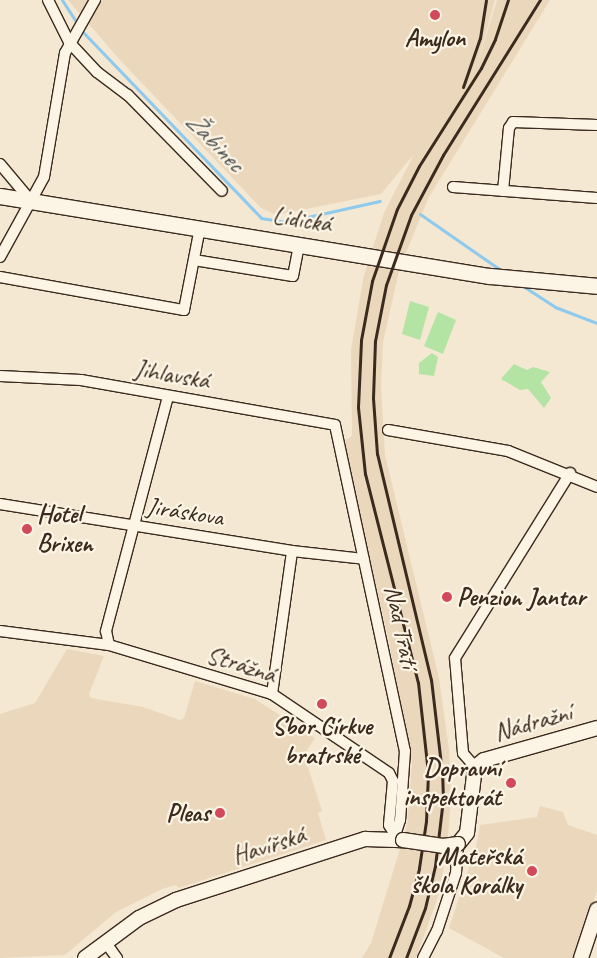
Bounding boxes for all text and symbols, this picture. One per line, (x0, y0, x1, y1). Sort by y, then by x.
marker: Amylon (429, 9, 441, 21)
place label: Amylon (405, 23, 465, 53)
water label: Žabinec (179, 106, 251, 178)
street label: Lidická (271, 201, 333, 239)
street label: Jihlavská (132, 354, 212, 396)
street label: Jiráskova (144, 491, 226, 533)
place label: Hotel Brixen (37, 500, 92, 559)
marker: Hotel Brixen (21, 523, 33, 535)
place label: Penzion Jantar (457, 582, 585, 612)
street label: Nad Tratí (378, 583, 424, 671)
marker: Penzion Jantar (441, 591, 453, 603)
street label: Strážná (203, 640, 279, 690)
marker: Sbor Církve bratrské (316, 698, 328, 710)
street label: Nádražní (491, 698, 575, 748)
place label: Sbor Církve bratrské (272, 712, 372, 771)
place label: Dopravní inspektorát (403, 754, 501, 813)
marker: Dopravní inspektorát (505, 777, 517, 789)
place label: Pleas (166, 798, 210, 828)
marker: Pleas (214, 807, 226, 819)
street label: Havířská (229, 820, 309, 872)
place label: Mateřská škola Korálky (411, 842, 522, 901)
marker: Mateřská škola Korálky (526, 865, 538, 877)

